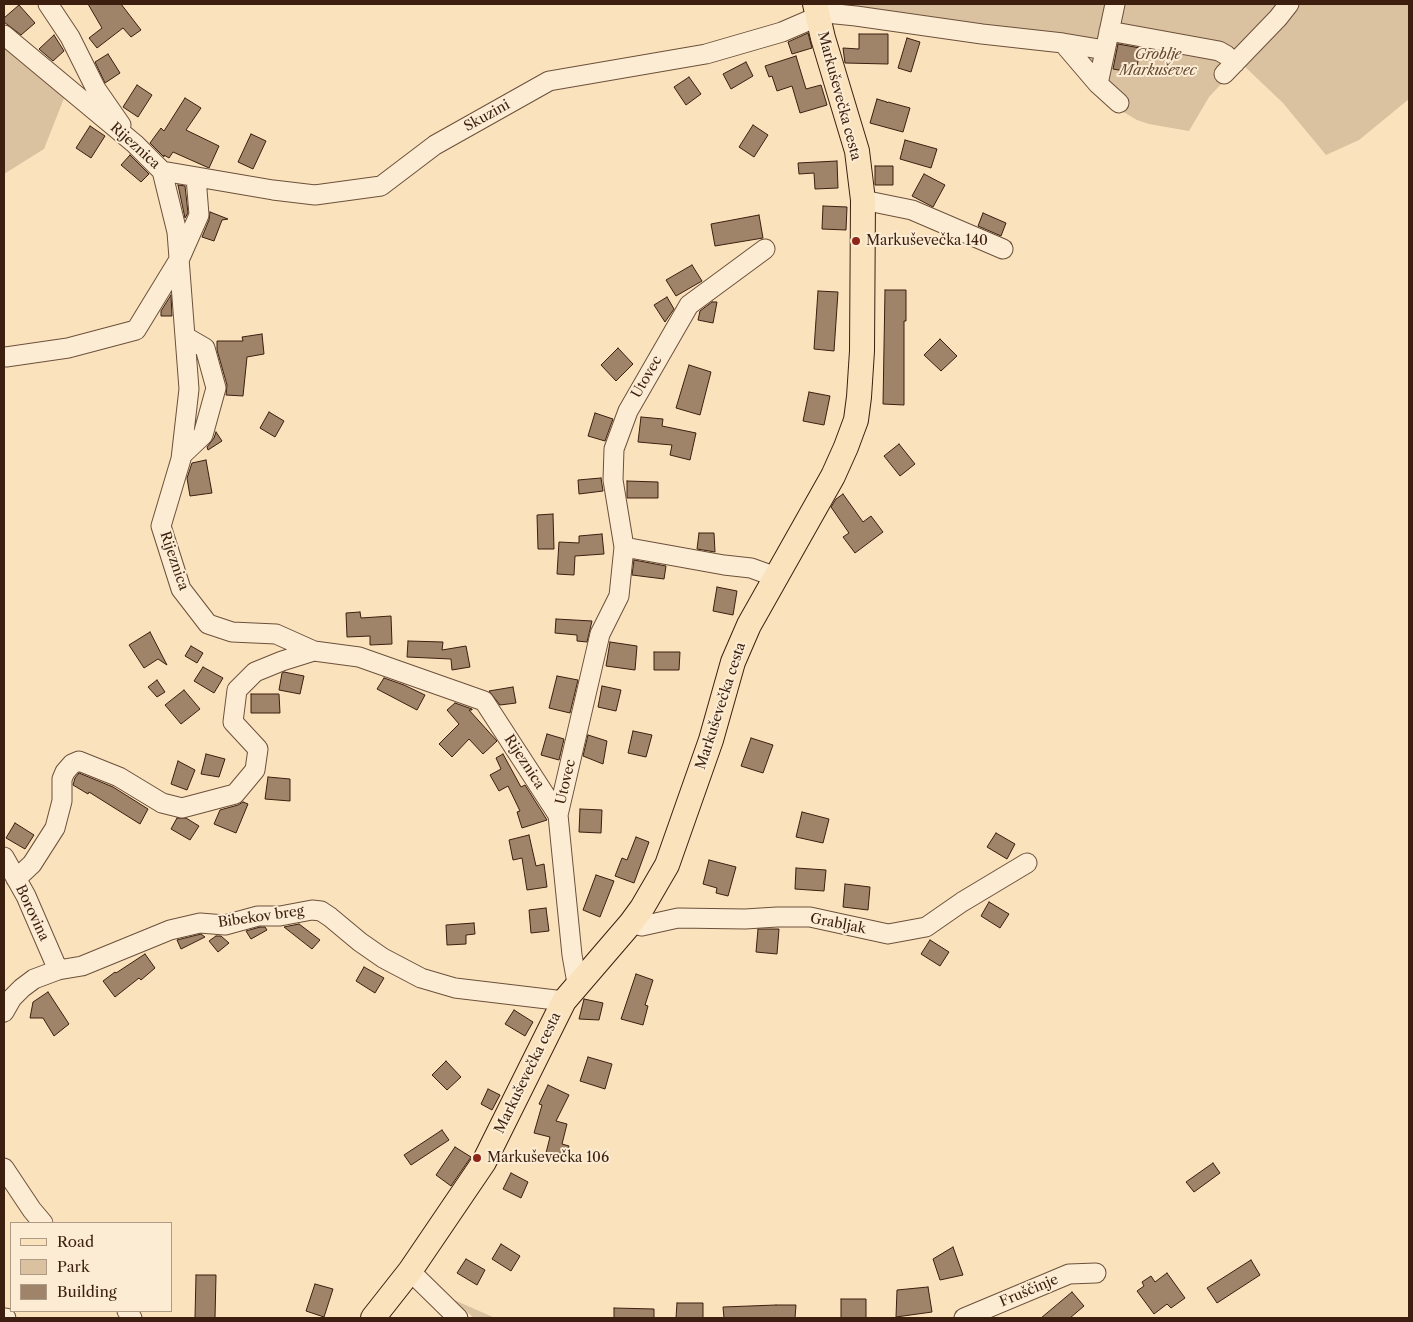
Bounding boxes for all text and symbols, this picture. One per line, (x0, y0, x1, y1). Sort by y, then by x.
street label: Markuševečka cesta (814, 30, 864, 162)
park label: Groblje Markuševec (1120, 47, 1196, 80)
street label: Skuzini (461, 97, 513, 135)
street label: Rijeznica (107, 119, 163, 173)
place label: Markuševečka 140 (866, 233, 988, 249)
marker: Markuševečka 140 (850, 235, 862, 247)
street label: Utovec (628, 353, 666, 401)
street label: Rijeznica (156, 529, 192, 593)
street label: Markuševečka cesta (693, 640, 749, 772)
street label: Rijeznica (500, 732, 548, 792)
street label: Utovec (553, 758, 579, 806)
street label: Borovina (12, 882, 52, 944)
street label: Bibekov breg (217, 903, 305, 931)
street label: Grabljak (809, 910, 867, 938)
street label: Markuševečka cesta (491, 1010, 565, 1136)
place label: Markuševečka 106 (487, 1150, 609, 1166)
marker: Markuševečka 106 (471, 1152, 483, 1164)
legend (10, 1222, 172, 1312)
text: Road (57, 1232, 94, 1251)
text: Park (57, 1257, 90, 1276)
street label: Fruščinje (997, 1271, 1061, 1311)
text: Building (57, 1282, 117, 1301)

